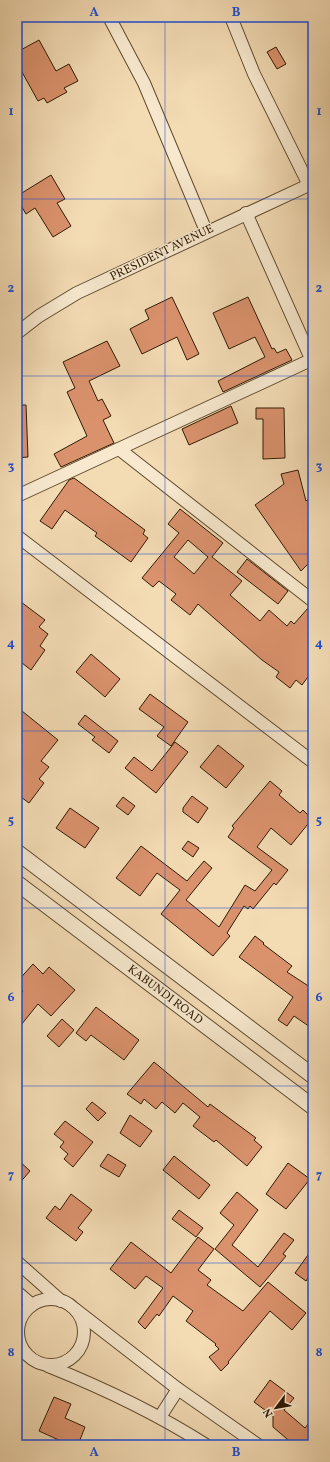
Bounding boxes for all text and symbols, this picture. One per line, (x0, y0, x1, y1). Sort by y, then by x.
text: A (89, 4, 99, 22)
text: B (232, 4, 241, 22)
text: 1 (8, 103, 14, 121)
text: 1 (316, 103, 322, 121)
street label: PRESIDENT AVENUE (107, 221, 217, 285)
text: 2 (8, 280, 15, 298)
text: 2 (316, 280, 323, 298)
text: 3 (8, 458, 15, 476)
text: 3 (316, 458, 323, 476)
text: 4 (7, 635, 15, 653)
text: 4 (315, 635, 323, 653)
text: 5 (8, 812, 14, 830)
text: 5 (316, 812, 322, 830)
street label: KABUNDI ROAD (124, 961, 206, 1029)
text: 6 (7, 989, 15, 1007)
text: 6 (315, 989, 323, 1007)
text: 7 (8, 1167, 14, 1185)
text: 7 (316, 1167, 322, 1185)
text: 8 (7, 1344, 15, 1362)
text: 8 (315, 1344, 323, 1362)
north arrow (256, 1388, 296, 1428)
text: N (260, 1405, 277, 1420)
text: A (89, 1444, 99, 1462)
text: B (232, 1444, 241, 1462)

